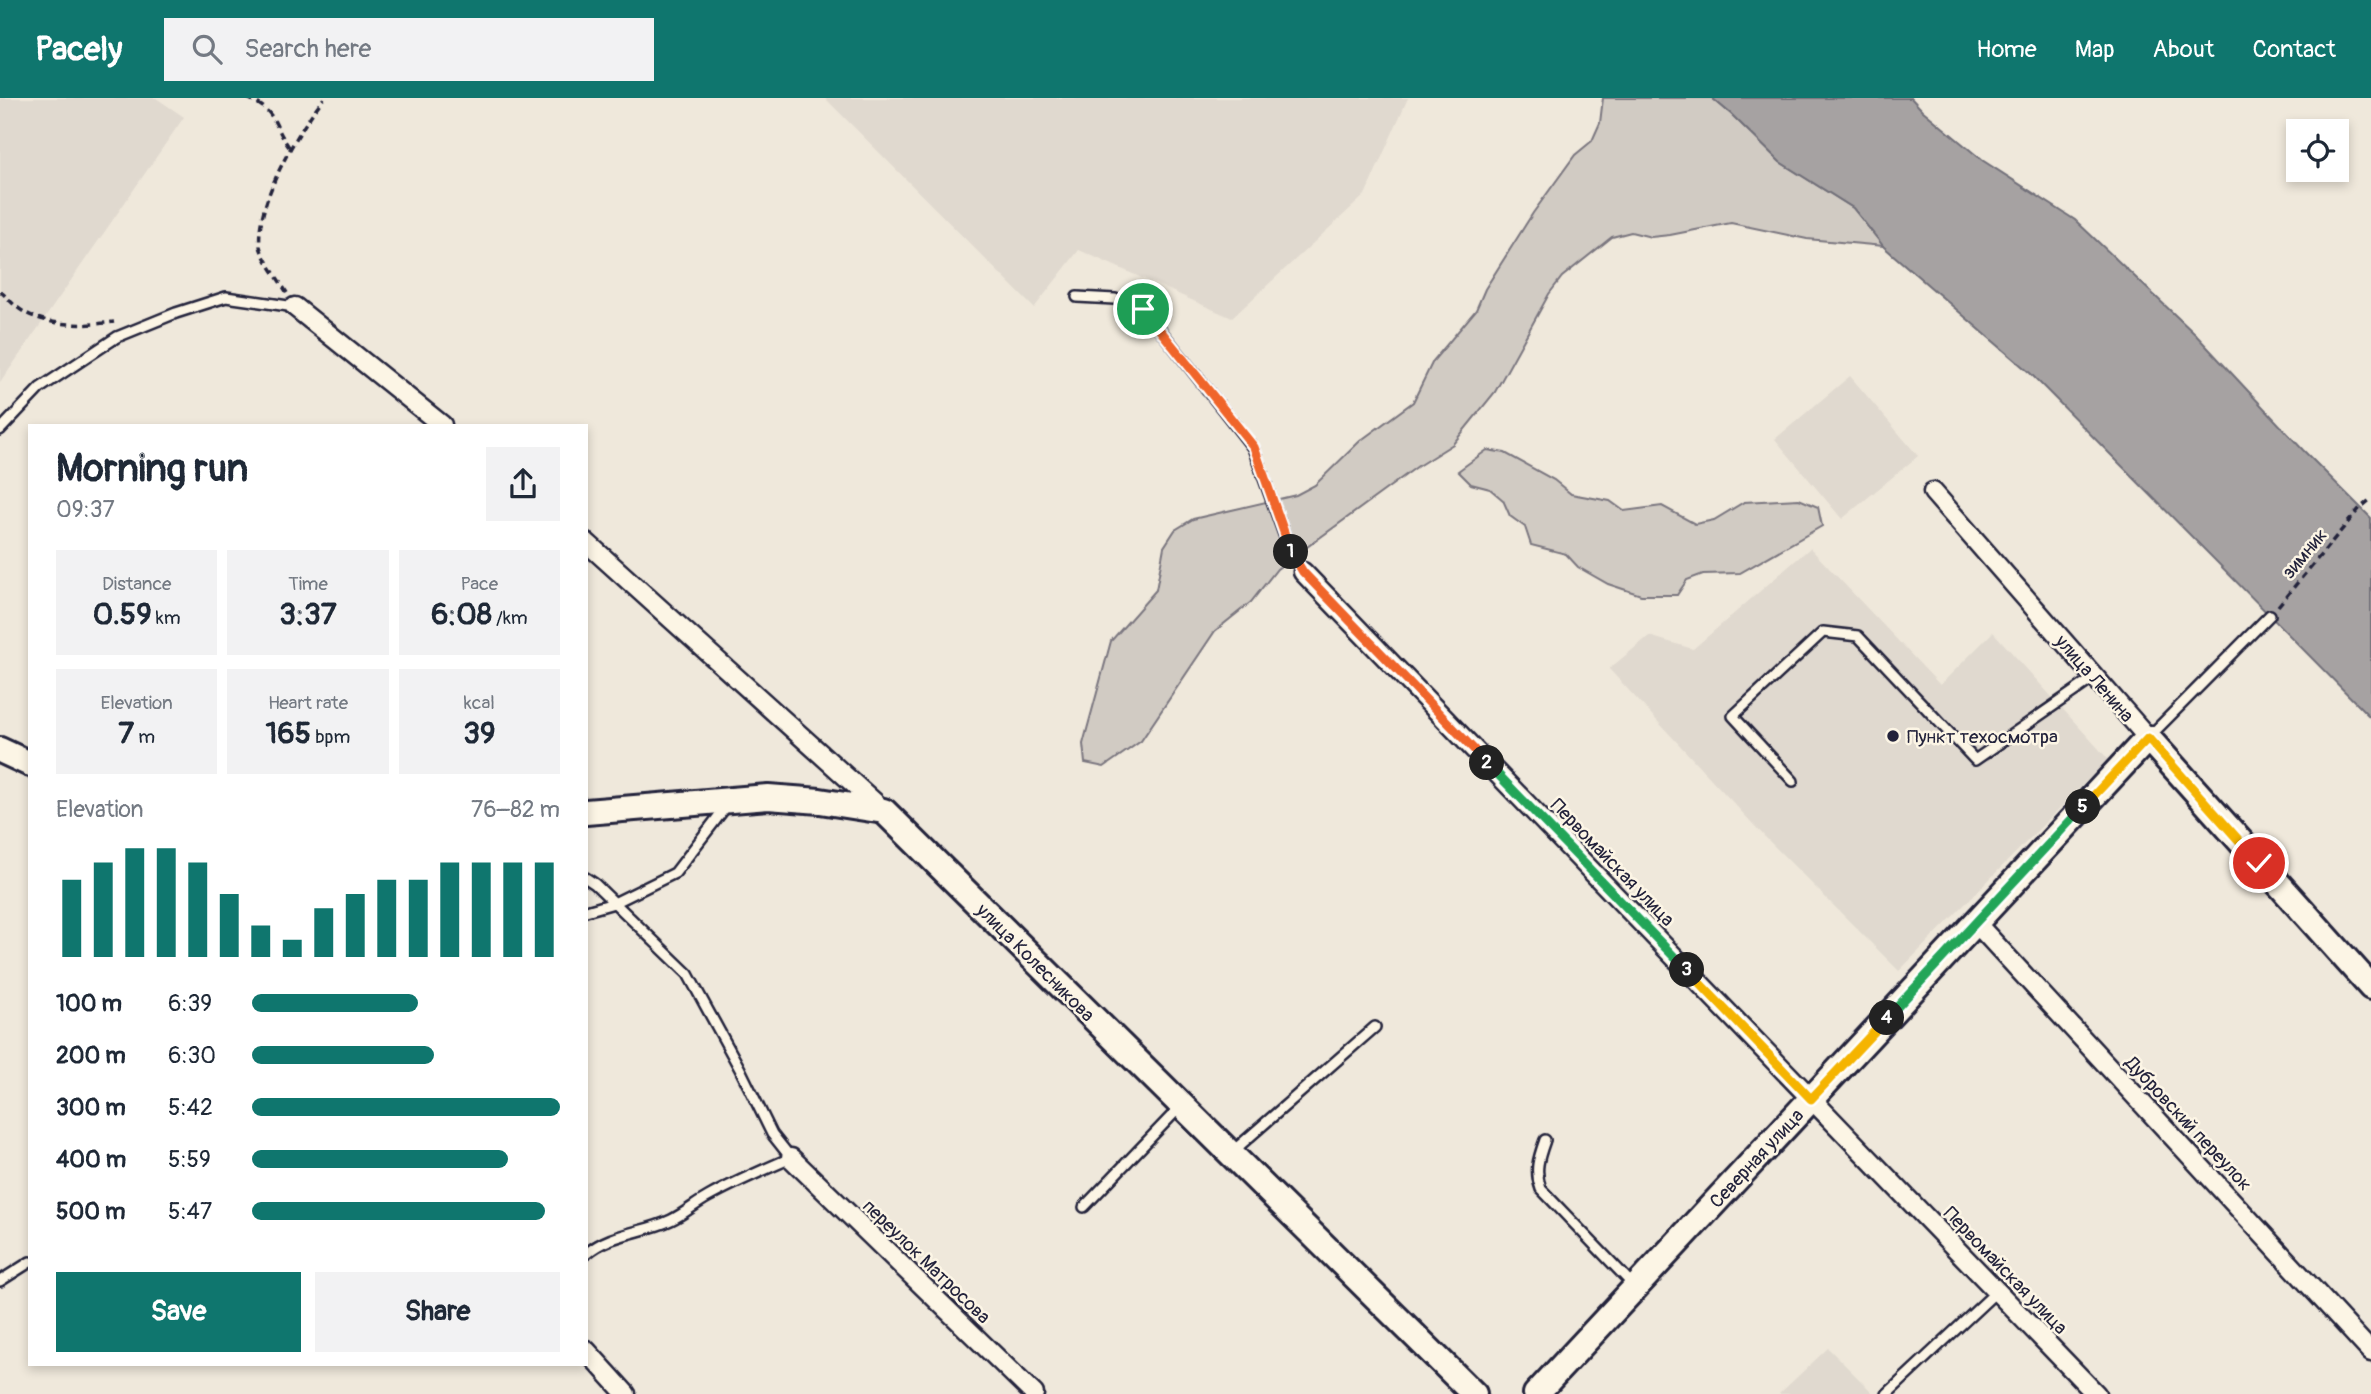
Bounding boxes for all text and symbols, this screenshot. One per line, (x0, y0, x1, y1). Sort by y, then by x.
search box (164, 18, 654, 81)
text: Pacely (35, 29, 122, 70)
icon: search (188, 30, 226, 68)
text: Search here (244, 33, 371, 65)
text: Home (1976, 35, 2037, 64)
text: Map (2075, 35, 2115, 64)
text: About (2153, 35, 2215, 64)
text: Contact (2253, 35, 2336, 64)
map controls (2286, 119, 2349, 182)
button: locate (2286, 119, 2349, 182)
pin (1113, 279, 1173, 339)
icon: arrive (1124, 290, 1162, 328)
text: Morning run (56, 445, 248, 493)
button: share (486, 447, 560, 521)
text: 09:37 (56, 495, 115, 524)
street label: зимник (2277, 524, 2333, 584)
pin: 1 (1274, 534, 1308, 570)
text: 1 (1287, 539, 1294, 563)
text: Distance (102, 572, 171, 596)
text: Time (288, 572, 328, 596)
text: Pace (461, 572, 498, 596)
text: 0.59 (93, 596, 152, 633)
text: 3:37 (279, 596, 337, 633)
text: 6:08 (431, 596, 492, 633)
text: km (152, 606, 181, 630)
text: /km (492, 606, 528, 630)
street label: улица Ленина (2049, 629, 2139, 728)
text: Elevation (100, 691, 173, 715)
text: Heart rate (268, 691, 348, 715)
text: kcal (464, 691, 495, 715)
text: 7 (118, 715, 134, 752)
text: 165 (266, 715, 311, 752)
text: 39 (463, 715, 495, 752)
text: m (134, 725, 155, 749)
text: bpm (311, 725, 350, 749)
place label: Пункт техосмотра (1907, 725, 2058, 749)
marker: Пункт техосмотра (1885, 728, 1901, 744)
pin: 2 (1470, 746, 1504, 780)
text: 2 (1481, 750, 1492, 774)
pin: 5 (2066, 790, 2100, 824)
street label: Первомайская улица (1545, 794, 1680, 932)
text: 5 (2077, 794, 2088, 818)
text: Elevation (56, 795, 144, 824)
text: 76–82 m (471, 795, 560, 824)
pin (2229, 833, 2289, 893)
icon: check (2240, 844, 2278, 882)
street label: улица Колесникова (970, 898, 1100, 1027)
pin: 3 (1670, 952, 1704, 988)
text: 3 (1681, 957, 1692, 981)
text: 100 m (56, 989, 122, 1018)
text: 6:39 (168, 989, 212, 1018)
pin: 4 (1870, 1000, 1904, 1035)
text: 4 (1881, 1005, 1892, 1029)
text: 200 m (56, 1041, 126, 1070)
text: 6:30 (168, 1041, 216, 1070)
street label: Дубровский переулок (2119, 1051, 2257, 1196)
text: 300 m (56, 1093, 126, 1122)
text: 5:42 (168, 1093, 213, 1122)
street label: Северная улица (1704, 1104, 1809, 1213)
text: 400 m (56, 1145, 126, 1174)
text: 5:59 (168, 1145, 211, 1174)
street label: переулок Матросова (857, 1194, 995, 1329)
text: 500 m (56, 1197, 125, 1226)
text: 5:47 (168, 1197, 212, 1226)
street label: Первомайская улица (1938, 1202, 2073, 1340)
button: Save (56, 1272, 301, 1352)
button: Share (315, 1272, 560, 1352)

